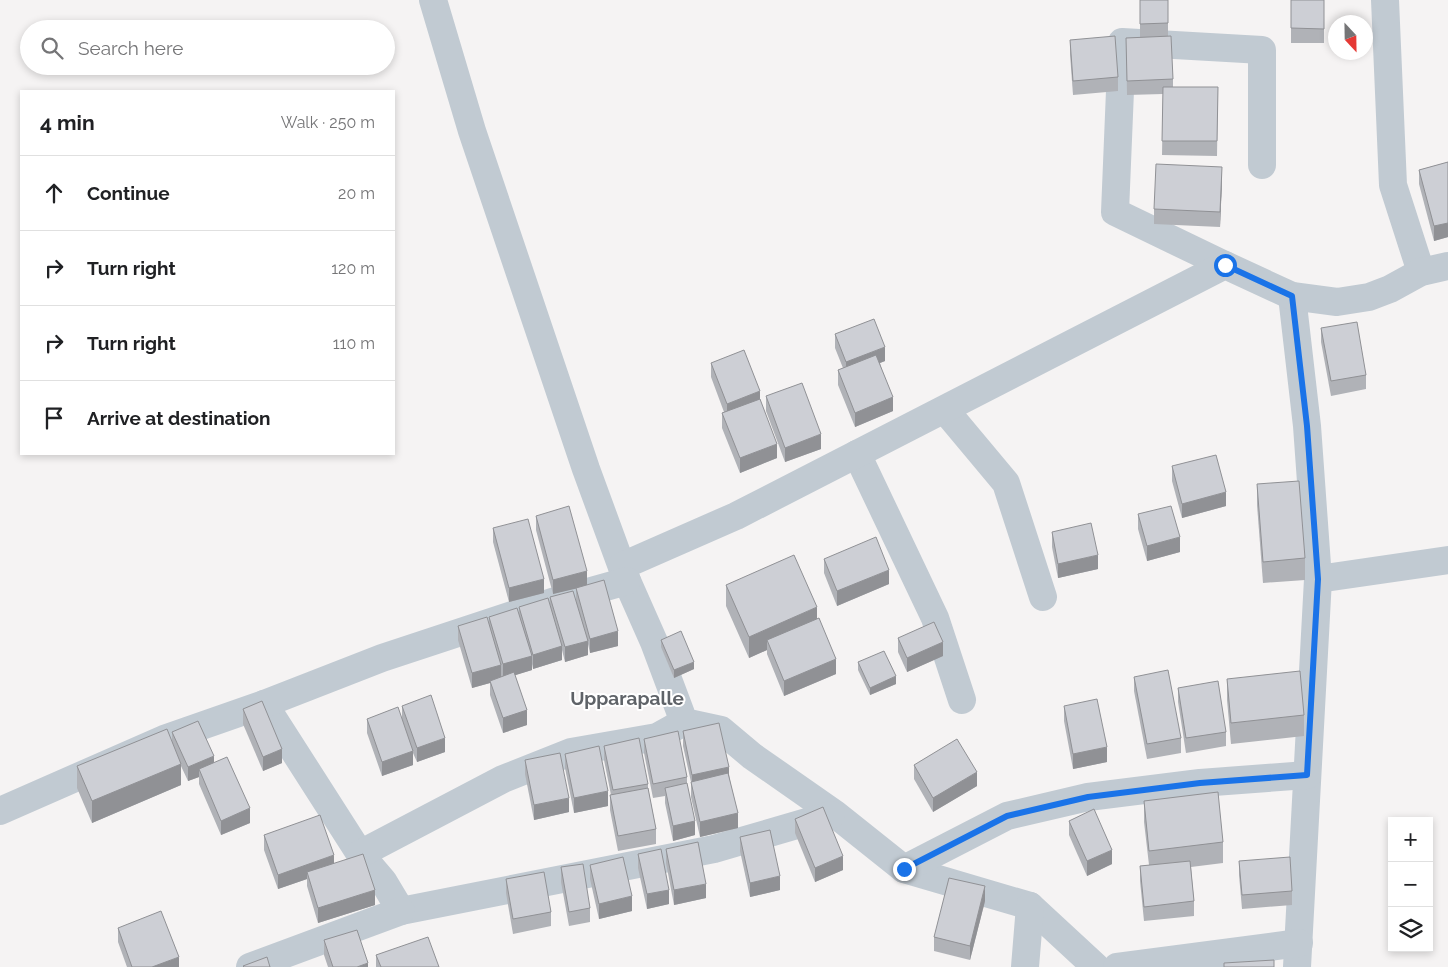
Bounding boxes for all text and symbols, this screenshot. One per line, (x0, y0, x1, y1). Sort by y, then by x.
north arrow (1328, 15, 1373, 60)
search box (20, 20, 395, 75)
icon: search (38, 34, 66, 62)
text: Search here (78, 37, 184, 59)
text: 4 min (40, 110, 95, 135)
text: Walk · 250 m (281, 113, 375, 132)
icon: ahead (40, 179, 68, 207)
text: Continue (87, 182, 170, 204)
text: 20 m (338, 184, 375, 203)
icon: right (40, 254, 68, 282)
route start (1214, 254, 1237, 277)
text: Turn right (87, 257, 176, 279)
text: 120 m (331, 259, 375, 278)
icon: right (40, 329, 68, 357)
text: Turn right (87, 332, 176, 354)
text: 110 m (333, 334, 375, 353)
icon: arrive (40, 404, 68, 432)
text: Arrive at destination (87, 407, 271, 429)
district label: Upparapalle (570, 687, 684, 709)
map controls (1388, 817, 1433, 952)
button: + (1388, 817, 1433, 862)
route end (893, 858, 916, 881)
button: − (1388, 862, 1433, 907)
button: layers (1388, 907, 1433, 952)

